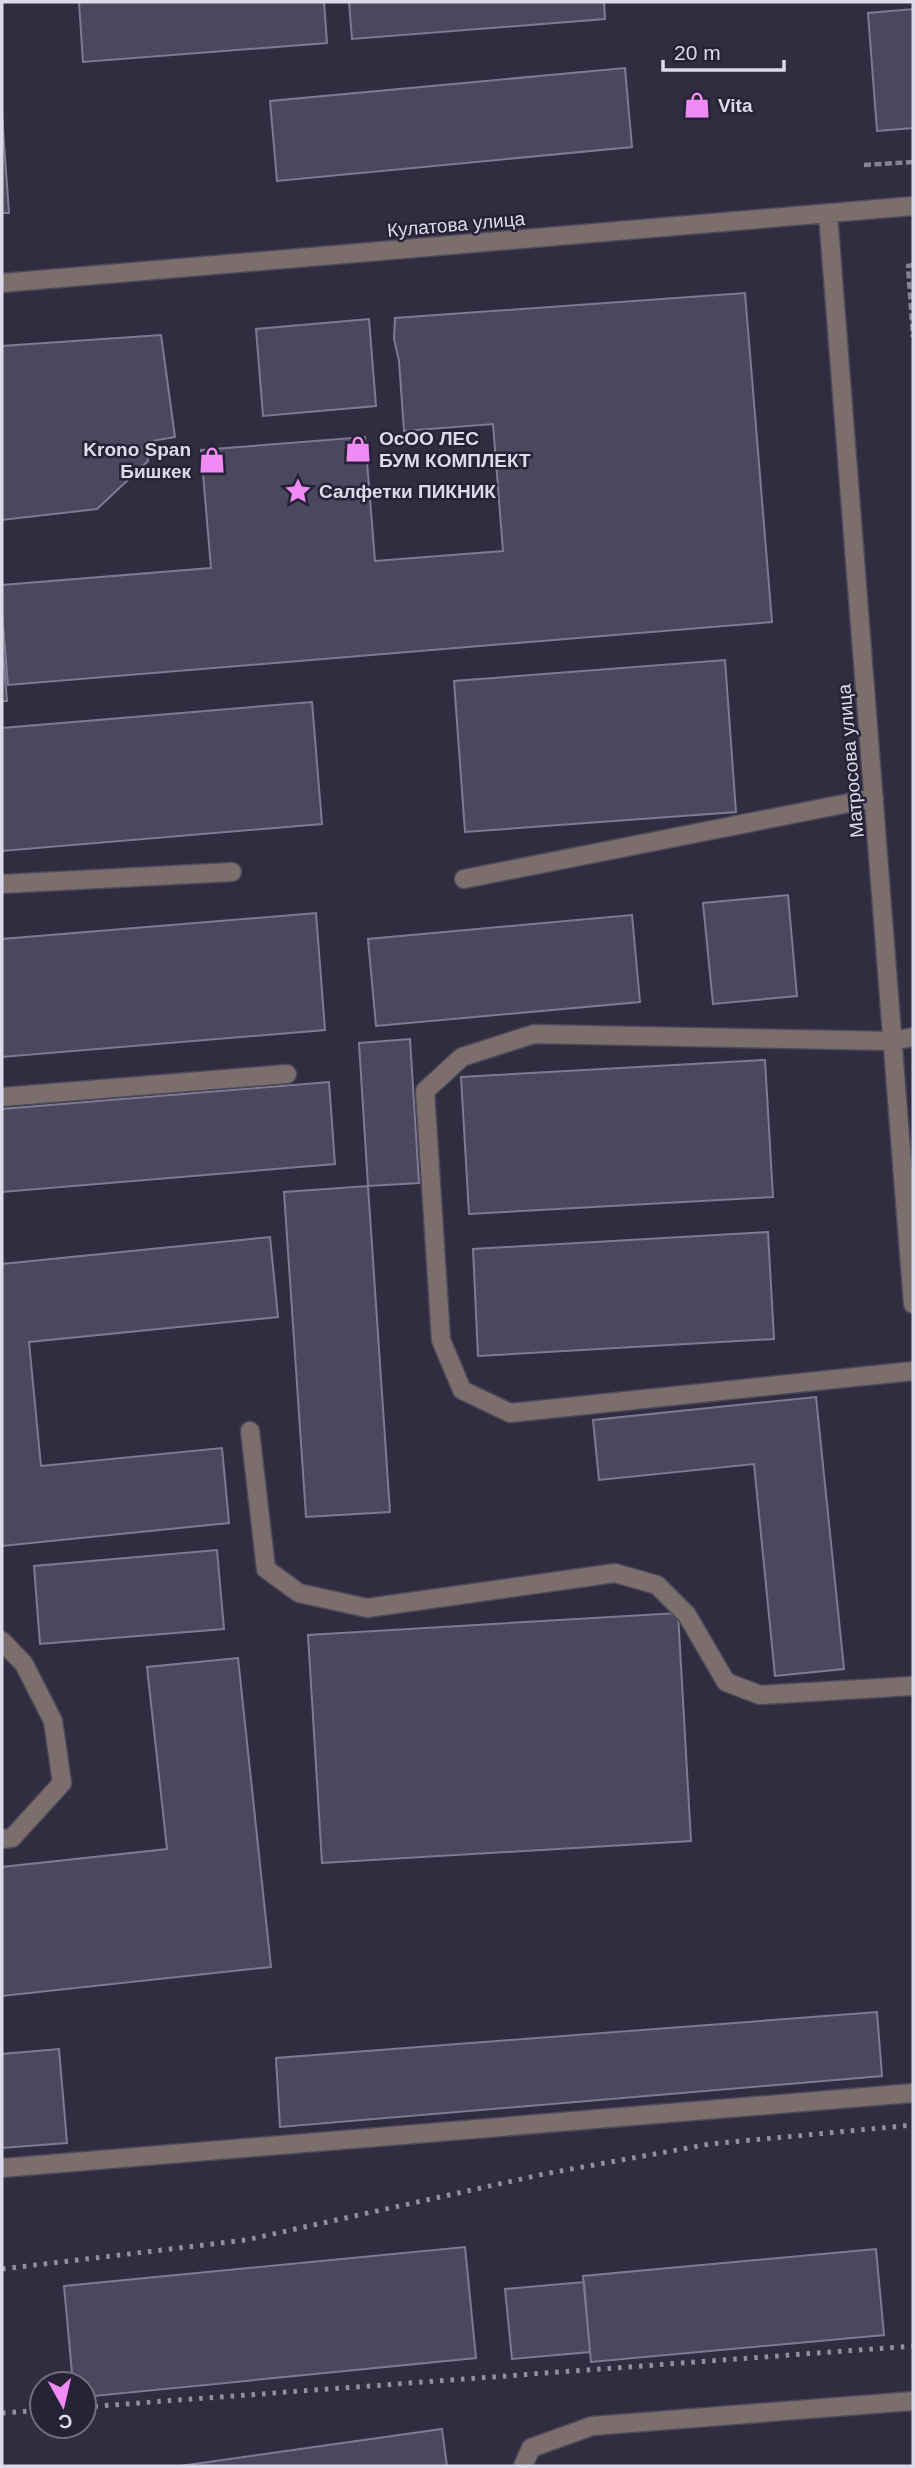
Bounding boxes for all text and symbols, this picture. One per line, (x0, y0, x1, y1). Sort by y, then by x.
scale bar (663, 28, 784, 72)
text: 20 m (674, 41, 721, 64)
shop icon: Vita (682, 90, 712, 120)
place label: Vita (718, 95, 753, 116)
street label: Кулатова улица (386, 208, 526, 241)
place label: ОсОО ЛЕС БУМ КОМПЛЕКТ (379, 428, 531, 471)
shop icon: ОсОО ЛЕС БУМ КОМПЛЕКТ (343, 434, 373, 464)
place label: Krono Span Бишкек (83, 439, 191, 482)
shop icon: Krono Span Бишкек (197, 445, 227, 475)
place icon: Салфетки ПИКНИК (283, 476, 313, 506)
place label: Салфетки ПИКНИК (319, 481, 496, 502)
street label: Матросова улица (833, 683, 868, 839)
north arrow (28, 2370, 98, 2440)
text: С (57, 2410, 74, 2433)

